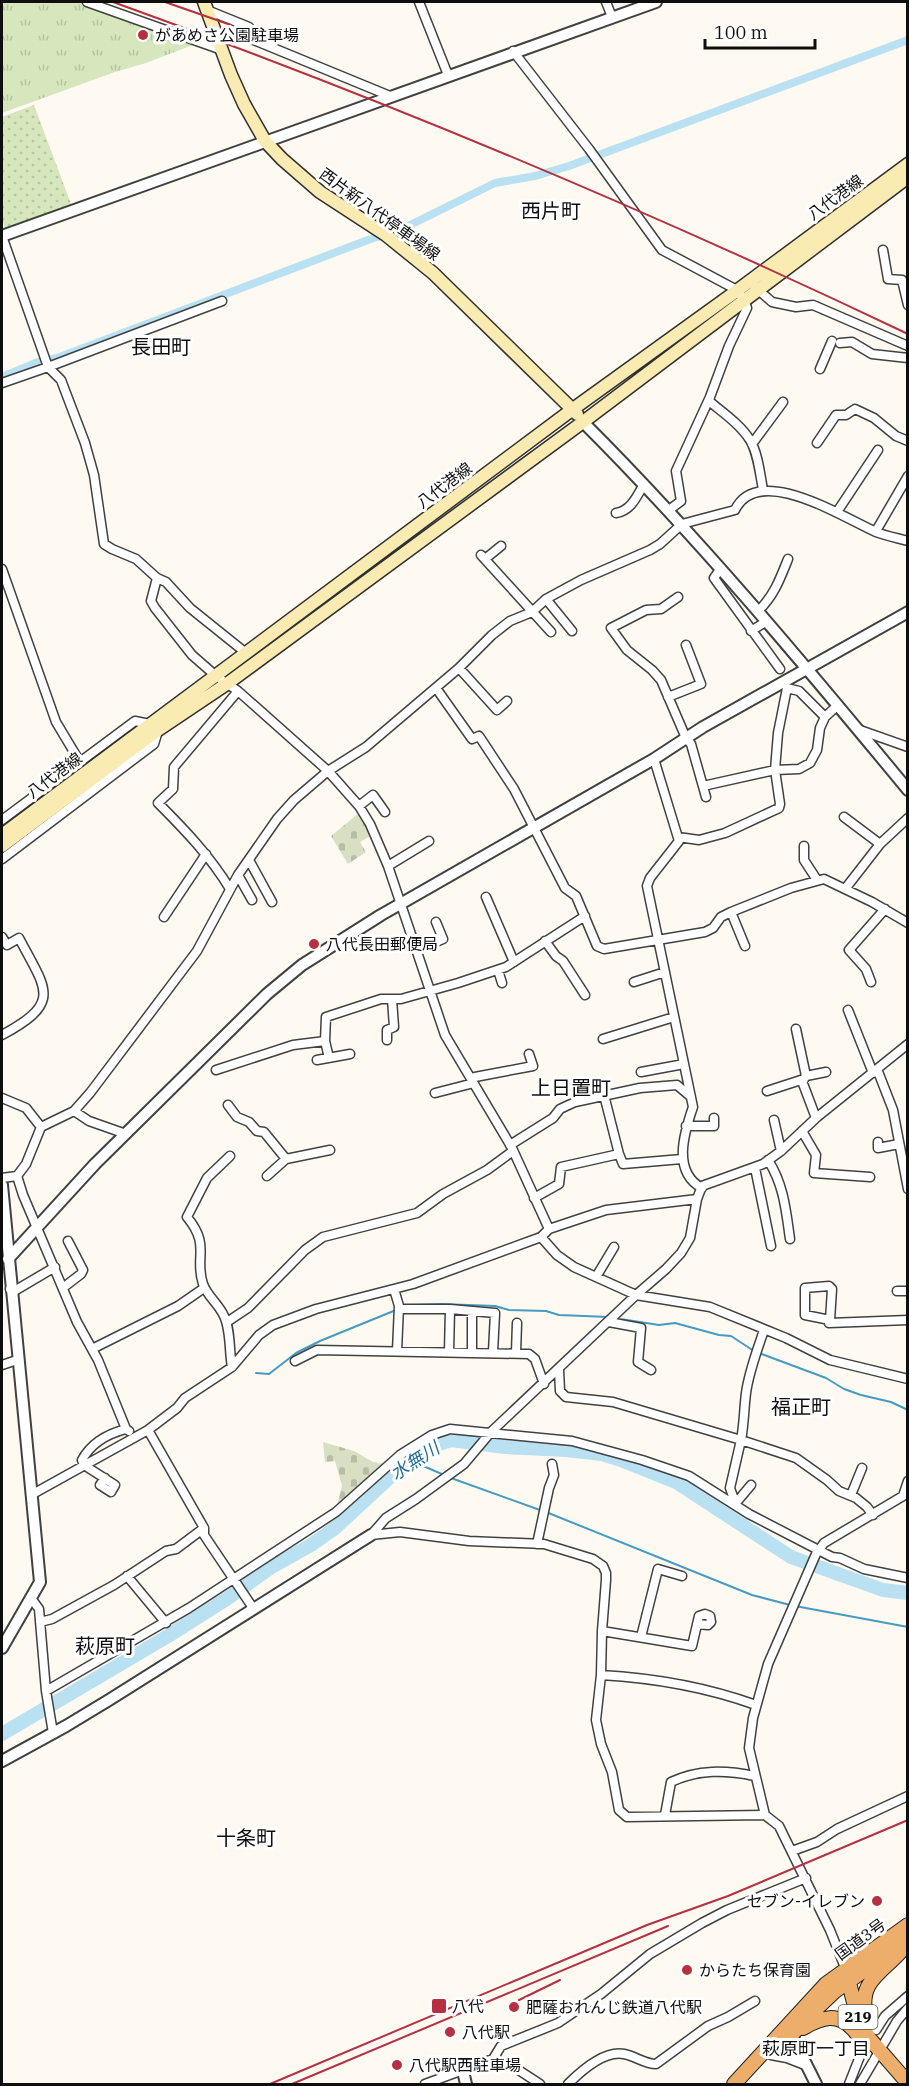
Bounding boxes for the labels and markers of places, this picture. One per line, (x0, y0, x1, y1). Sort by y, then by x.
place label: があめさ公園駐車場 (155, 25, 299, 45)
marker: があめさ公園駐車場 (136, 28, 150, 42)
place label: 八代長田郵便局 (326, 934, 438, 954)
marker: 八代長田郵便局 (307, 937, 321, 951)
place label: セブン-イレブン (747, 1891, 865, 1911)
marker: セブン-イレブン (870, 1894, 884, 1908)
place label: からたち保育園 (699, 1960, 811, 1980)
marker: からたち保育園 (680, 1963, 694, 1977)
place label: 八代 (452, 1996, 484, 2016)
marker: 八代 (430, 1997, 448, 2015)
place label: 肥薩おれんじ鉄道八代駅 (526, 1997, 702, 2017)
marker: 肥薩おれんじ鉄道八代駅 (507, 2000, 521, 2014)
place label: 八代駅 (462, 2022, 510, 2042)
marker: 八代駅 (443, 2025, 457, 2039)
place label: 八代駅西駐車場 (409, 2055, 521, 2075)
marker: 八代駅西駐車場 (390, 2058, 404, 2072)

